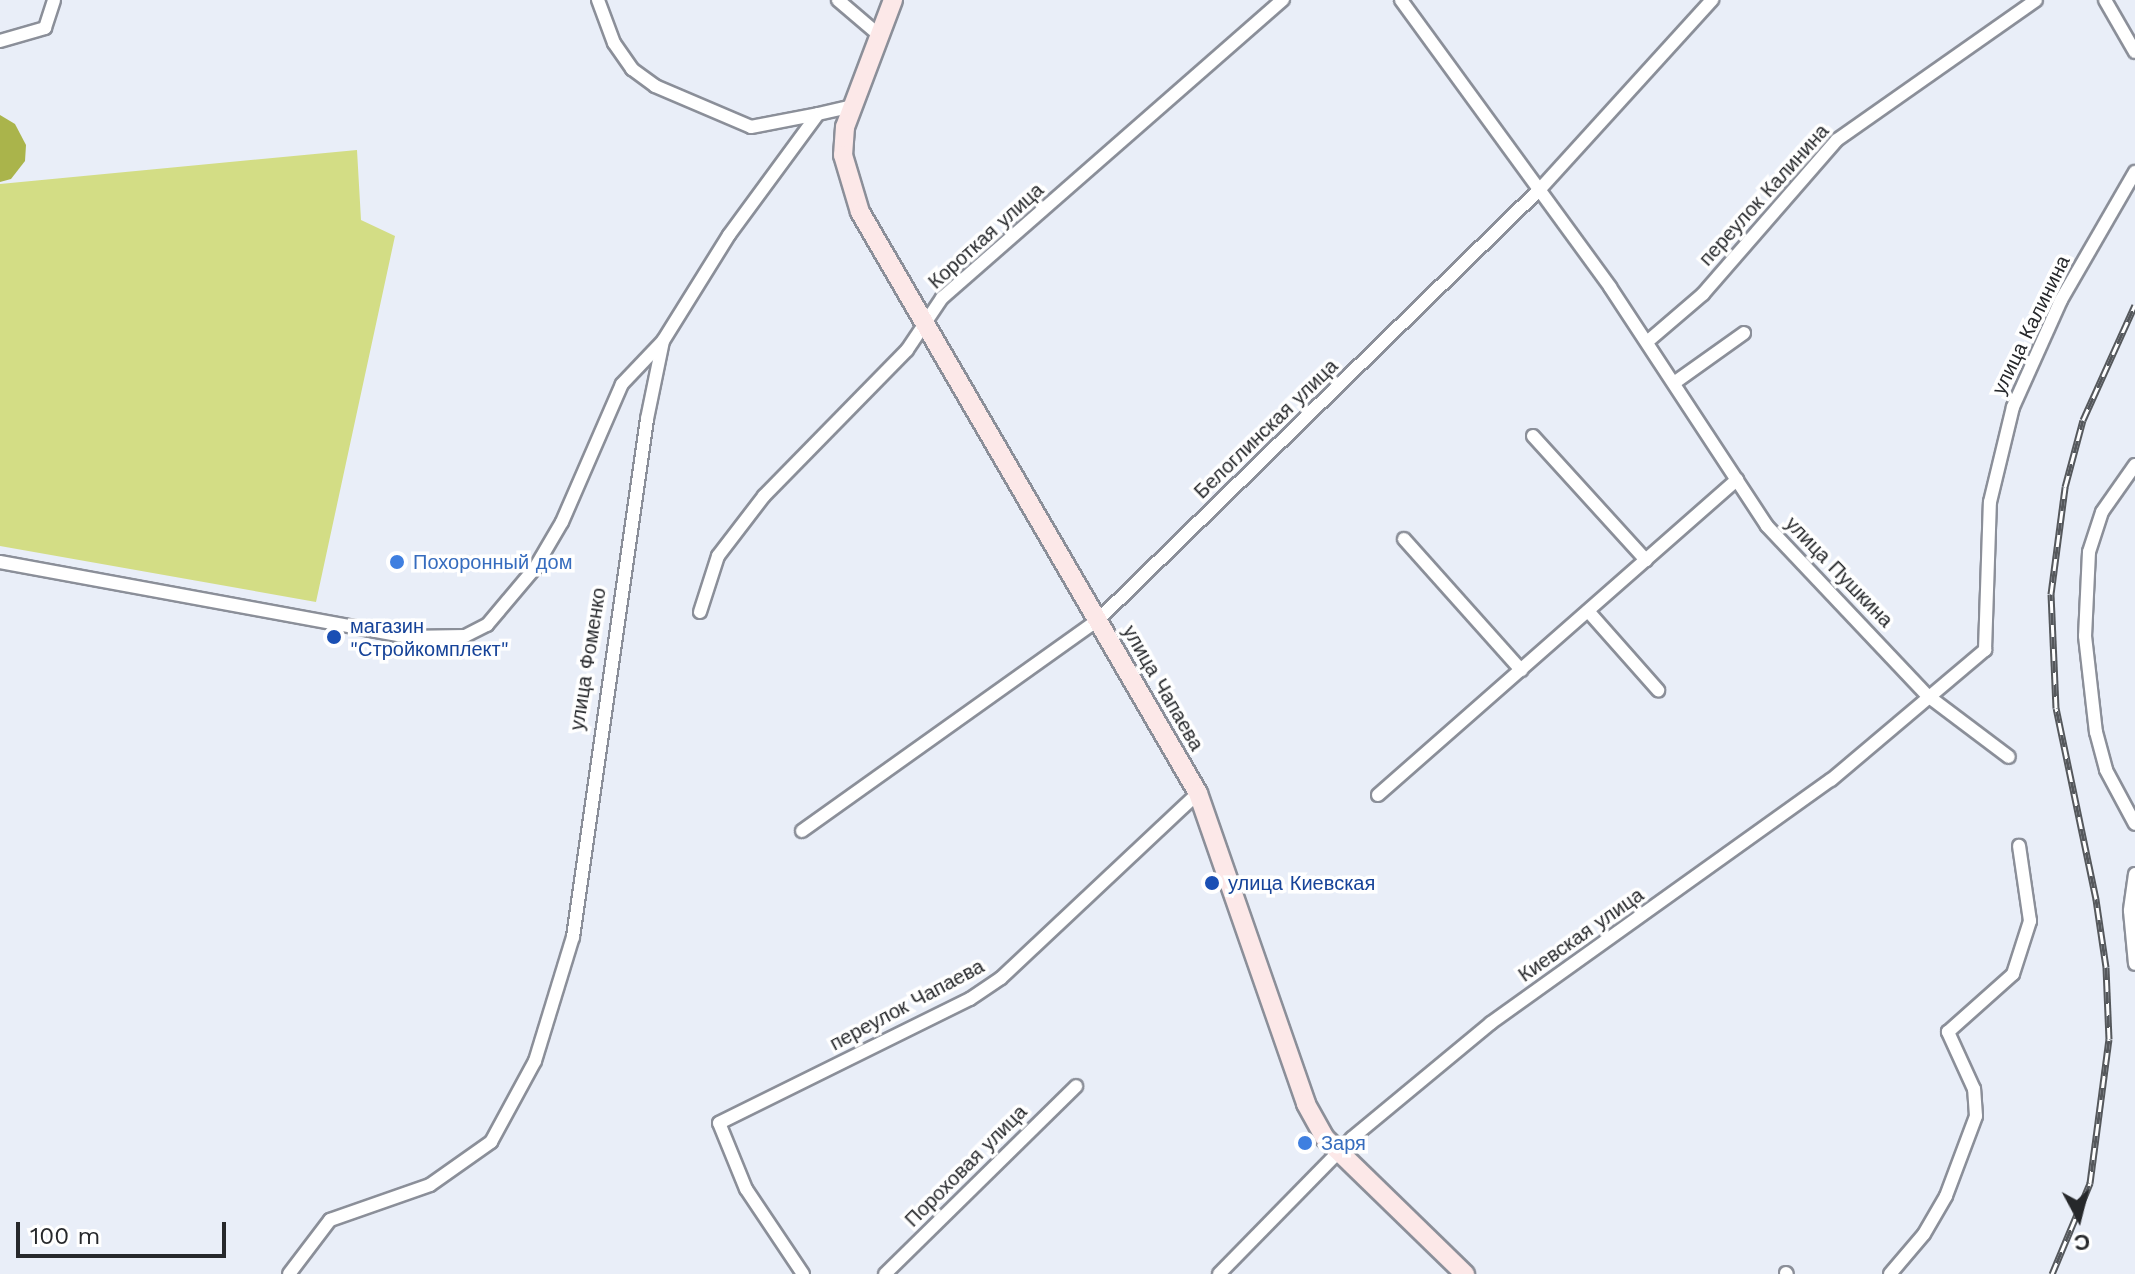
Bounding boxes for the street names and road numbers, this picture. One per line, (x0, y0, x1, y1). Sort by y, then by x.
street label: переулок Калинина (1694, 119, 1834, 271)
street label: Короткая улица (923, 178, 1049, 294)
street label: улица Калинина (1987, 252, 2075, 398)
street label: Белоглинская улица (1189, 354, 1343, 504)
street label: улица Пушкина (1780, 512, 1898, 632)
street label: улица Фоменко (565, 586, 611, 732)
street label: улица Чапаева (1117, 621, 1209, 755)
street label: Киевская улица (1514, 883, 1648, 987)
street label: переулок Чапаева (826, 954, 988, 1056)
street label: Пороховая улица (900, 1100, 1032, 1232)

